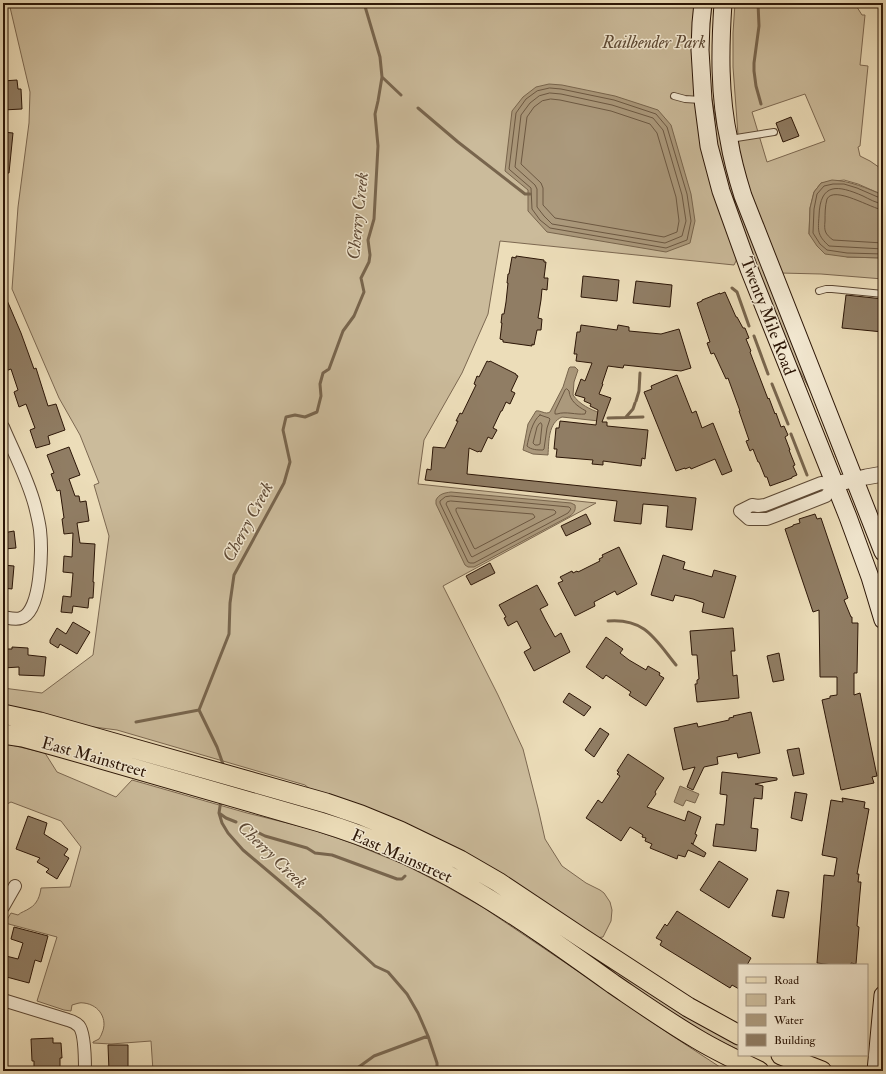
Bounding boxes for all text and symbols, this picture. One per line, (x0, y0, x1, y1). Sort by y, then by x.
park label: Railbender Park (601, 32, 706, 53)
water label: Cherry Creek (342, 171, 374, 261)
street label: Twenty Mile Road (735, 254, 800, 379)
water label: Cherry Creek (217, 478, 279, 566)
street label: East Mainstreet (39, 732, 149, 782)
water label: Cherry Creek (232, 816, 312, 894)
street label: East Mainstreet (348, 824, 456, 888)
legend (738, 964, 868, 1056)
text: Road (774, 973, 799, 988)
text: Park (774, 993, 796, 1008)
text: Water (773, 1013, 804, 1028)
text: Building (774, 1033, 817, 1048)

